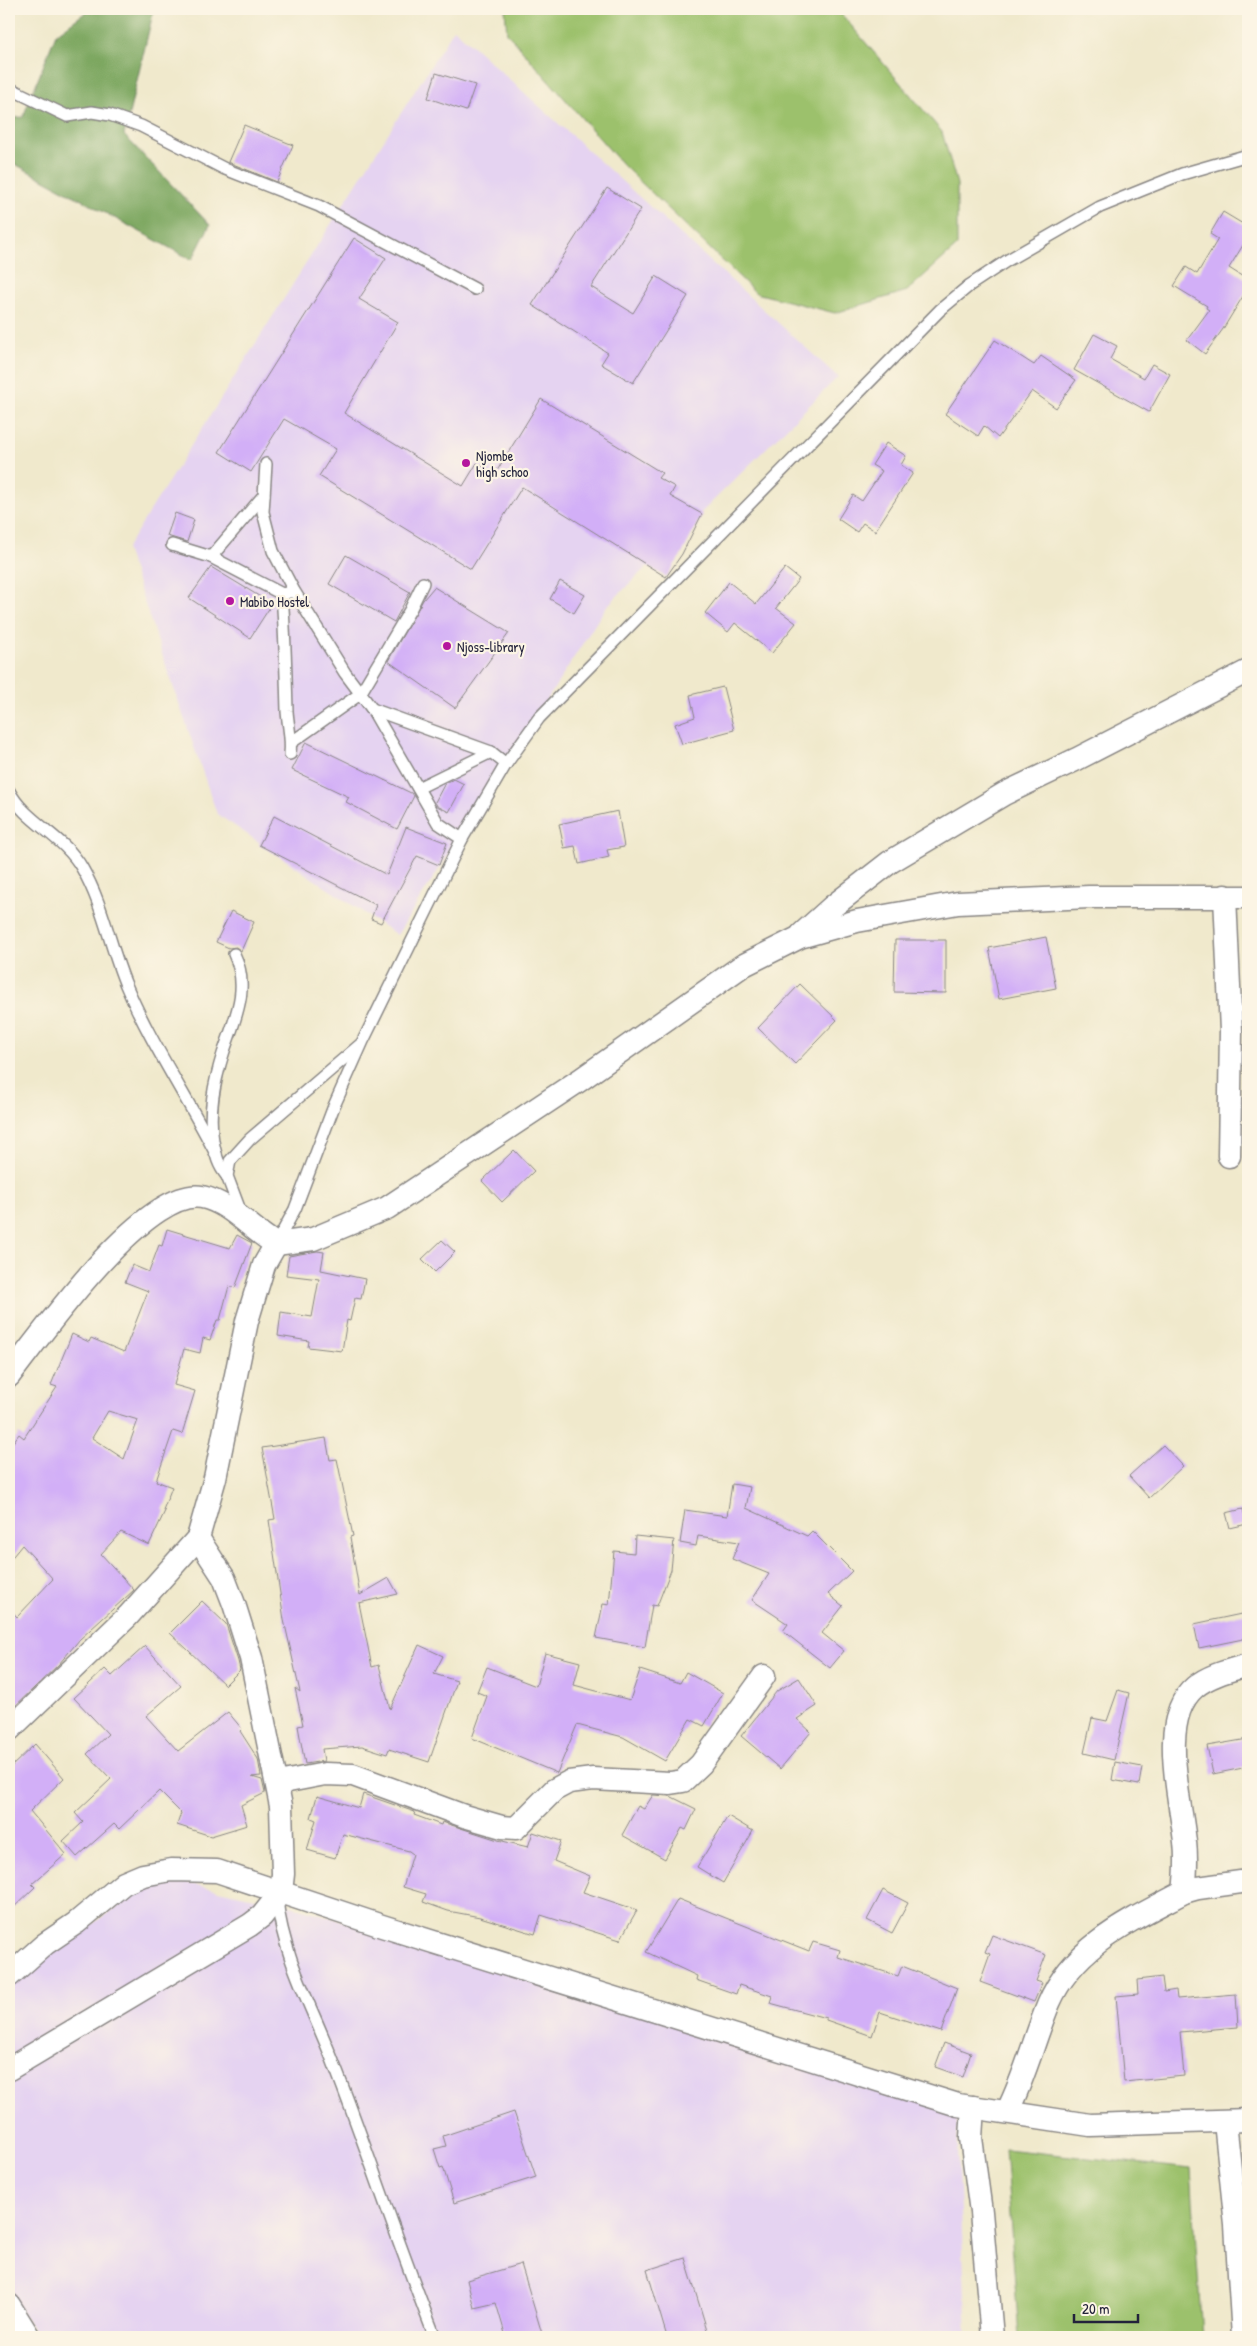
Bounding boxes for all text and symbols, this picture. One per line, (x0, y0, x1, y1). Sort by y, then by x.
place label: Njombe high schoo (476, 446, 529, 482)
marker: Njombe high schoo (460, 457, 472, 469)
place label: Mabibo Hostel (240, 592, 309, 611)
marker: Mabibo Hostel (224, 595, 236, 607)
place label: Njoss-library (457, 637, 525, 657)
marker: Njoss-library (441, 640, 453, 652)
scale bar (1074, 2291, 1138, 2323)
text: 20 m (1082, 2298, 1109, 2319)

